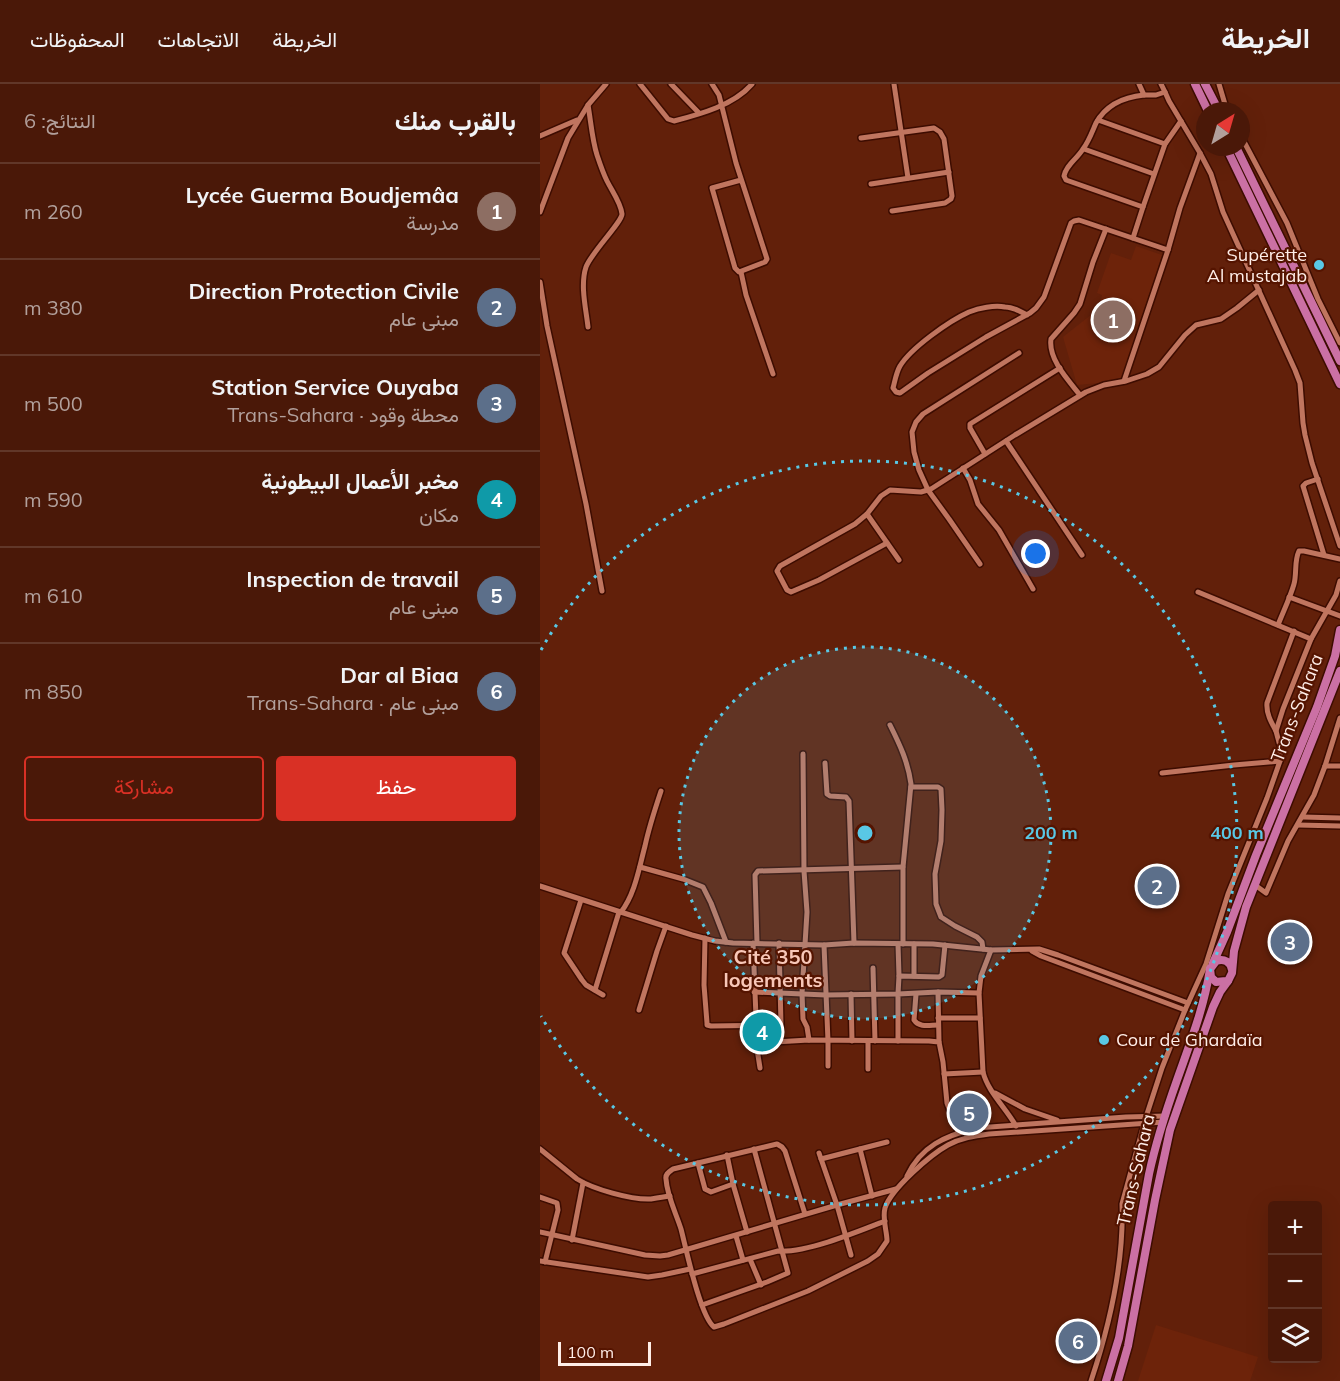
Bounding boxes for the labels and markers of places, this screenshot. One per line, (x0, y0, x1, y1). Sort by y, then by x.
place label: Supérette Al mustajab (1207, 243, 1307, 287)
marker: Supérette Al mustajab (1312, 258, 1326, 272)
pin: 1 (1094, 298, 1132, 342)
centre of rings (855, 823, 875, 843)
pin: 2 (1138, 864, 1176, 908)
pin: 3 (1270, 920, 1310, 964)
pin: 4 (742, 1010, 782, 1054)
place label: Cour de Ghardaïa (1116, 1028, 1262, 1051)
marker: Cour de Ghardaïa (1097, 1033, 1111, 1047)
pin: 5 (950, 1090, 988, 1136)
pin: 6 (1058, 1318, 1098, 1364)

